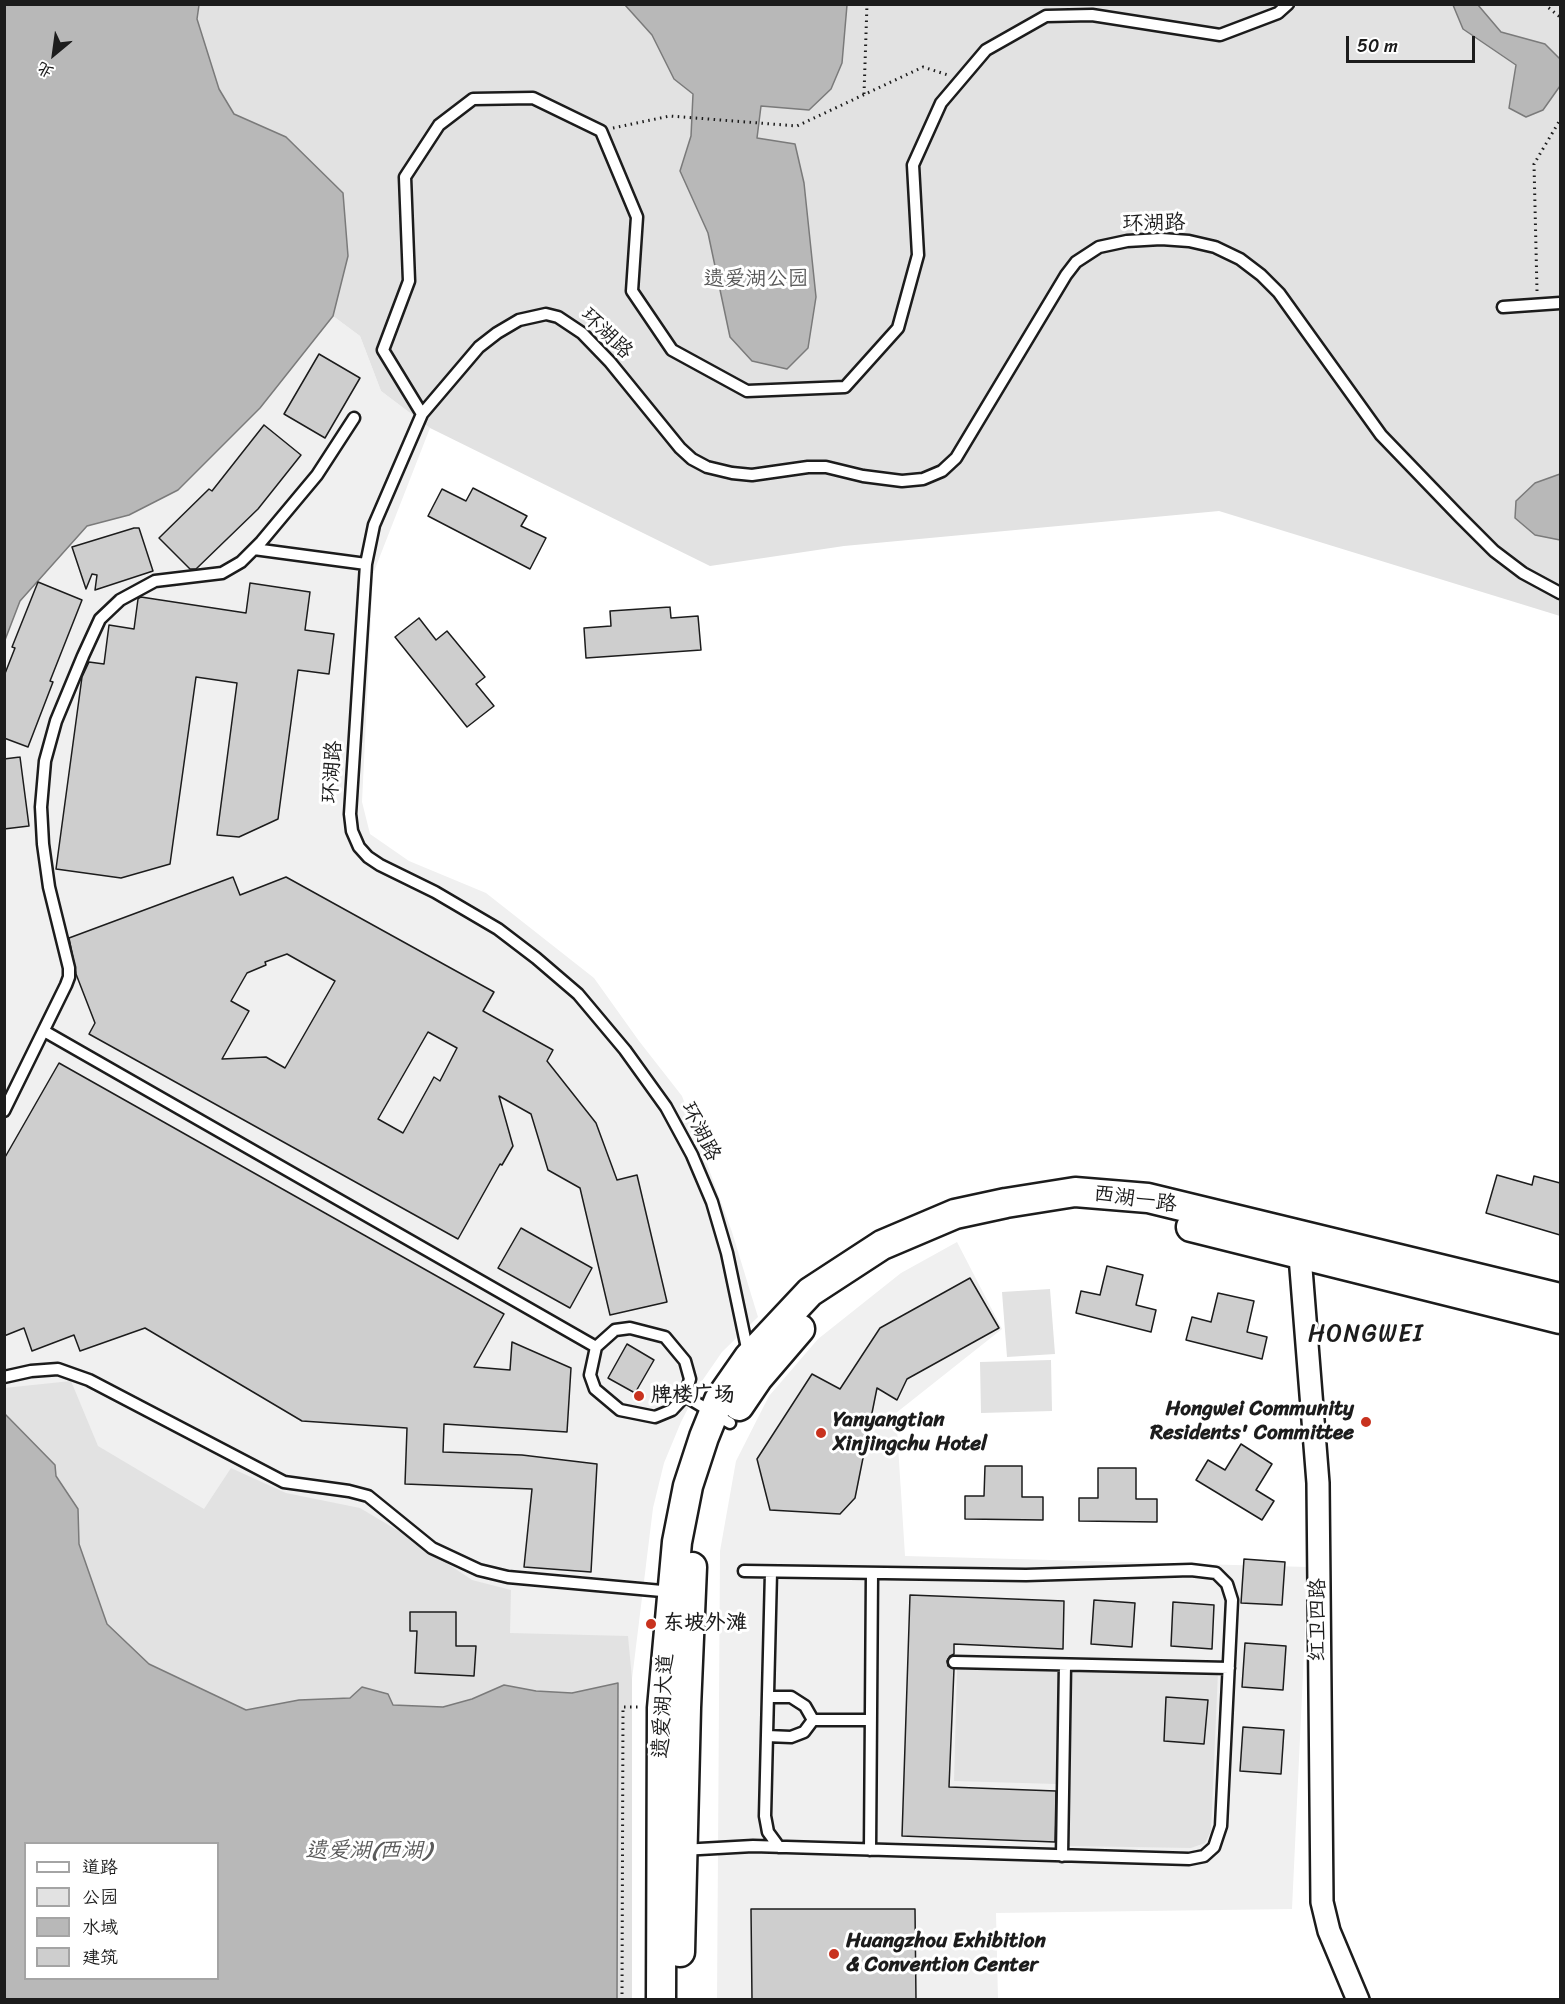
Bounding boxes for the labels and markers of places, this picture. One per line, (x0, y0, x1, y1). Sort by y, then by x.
place label: 牌楼广场 (651, 1383, 735, 1409)
marker: 牌楼广场 (632, 1389, 646, 1403)
place label: Hongwei Community Residents' Committee (1150, 1397, 1354, 1447)
place label: Yanyangtian Xinjingchu Hotel (833, 1408, 987, 1458)
marker: Hongwei Community Residents' Committee (1359, 1415, 1373, 1429)
marker: Yanyangtian Xinjingchu Hotel (814, 1426, 828, 1440)
place label: 东坡外滩 (663, 1611, 747, 1637)
marker: 东坡外滩 (644, 1617, 658, 1631)
place label: Huangzhou Exhibition & Convention Center (846, 1929, 1046, 1979)
marker: Huangzhou Exhibition & Convention Center (827, 1947, 841, 1961)

